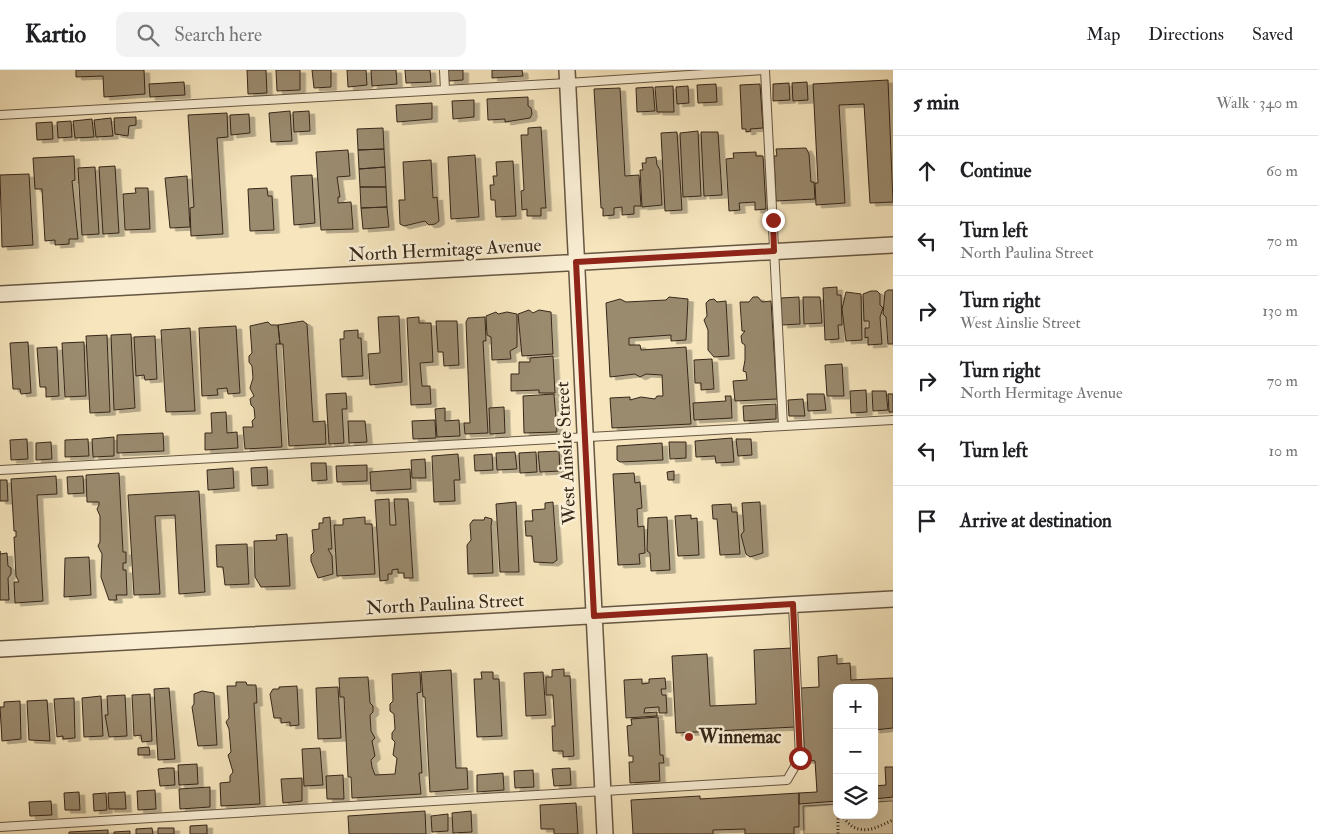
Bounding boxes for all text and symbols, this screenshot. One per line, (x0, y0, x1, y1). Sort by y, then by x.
search box (116, 12, 466, 57)
text: Kartio (25, 19, 86, 50)
icon: search (134, 21, 162, 49)
text: Search here (174, 23, 262, 47)
text: Map (1087, 23, 1120, 46)
text: Directions (1148, 23, 1224, 46)
text: Saved (1252, 23, 1293, 46)
text: 5 min (913, 89, 959, 116)
text: Walk · 340 m (1216, 93, 1298, 113)
icon: ahead (913, 157, 941, 185)
text: Continue (960, 159, 1031, 183)
text: 60 m (1266, 161, 1298, 181)
route end (762, 209, 785, 232)
text: Turn left (960, 219, 1028, 243)
icon: left (913, 227, 941, 255)
text: 70 m (1267, 231, 1298, 251)
street label: North Hermitage Avenue (348, 233, 542, 267)
text: North Paulina Street (960, 243, 1094, 263)
text: Turn right (960, 289, 1040, 313)
icon: right (913, 297, 941, 325)
text: 130 m (1262, 301, 1298, 321)
text: West Ainslie Street (960, 313, 1081, 333)
text: Turn right (960, 359, 1040, 383)
icon: right (913, 367, 941, 395)
text: 70 m (1267, 371, 1298, 391)
street label: West Ainslie Street (550, 381, 582, 526)
text: North Hermitage Avenue (960, 383, 1123, 403)
icon: left (913, 437, 941, 465)
text: Turn left (960, 439, 1028, 463)
text: 10 m (1268, 441, 1298, 461)
icon: arrive (913, 507, 941, 535)
text: Arrive at destination (960, 509, 1112, 533)
street label: North Paulina Street (365, 588, 525, 620)
map controls (833, 684, 878, 819)
button: + (833, 684, 878, 729)
place label: Winnemac (698, 725, 781, 749)
button: − (833, 729, 878, 774)
marker: Winnemac (683, 731, 695, 743)
route start (789, 747, 812, 770)
button: layers (833, 774, 878, 819)

